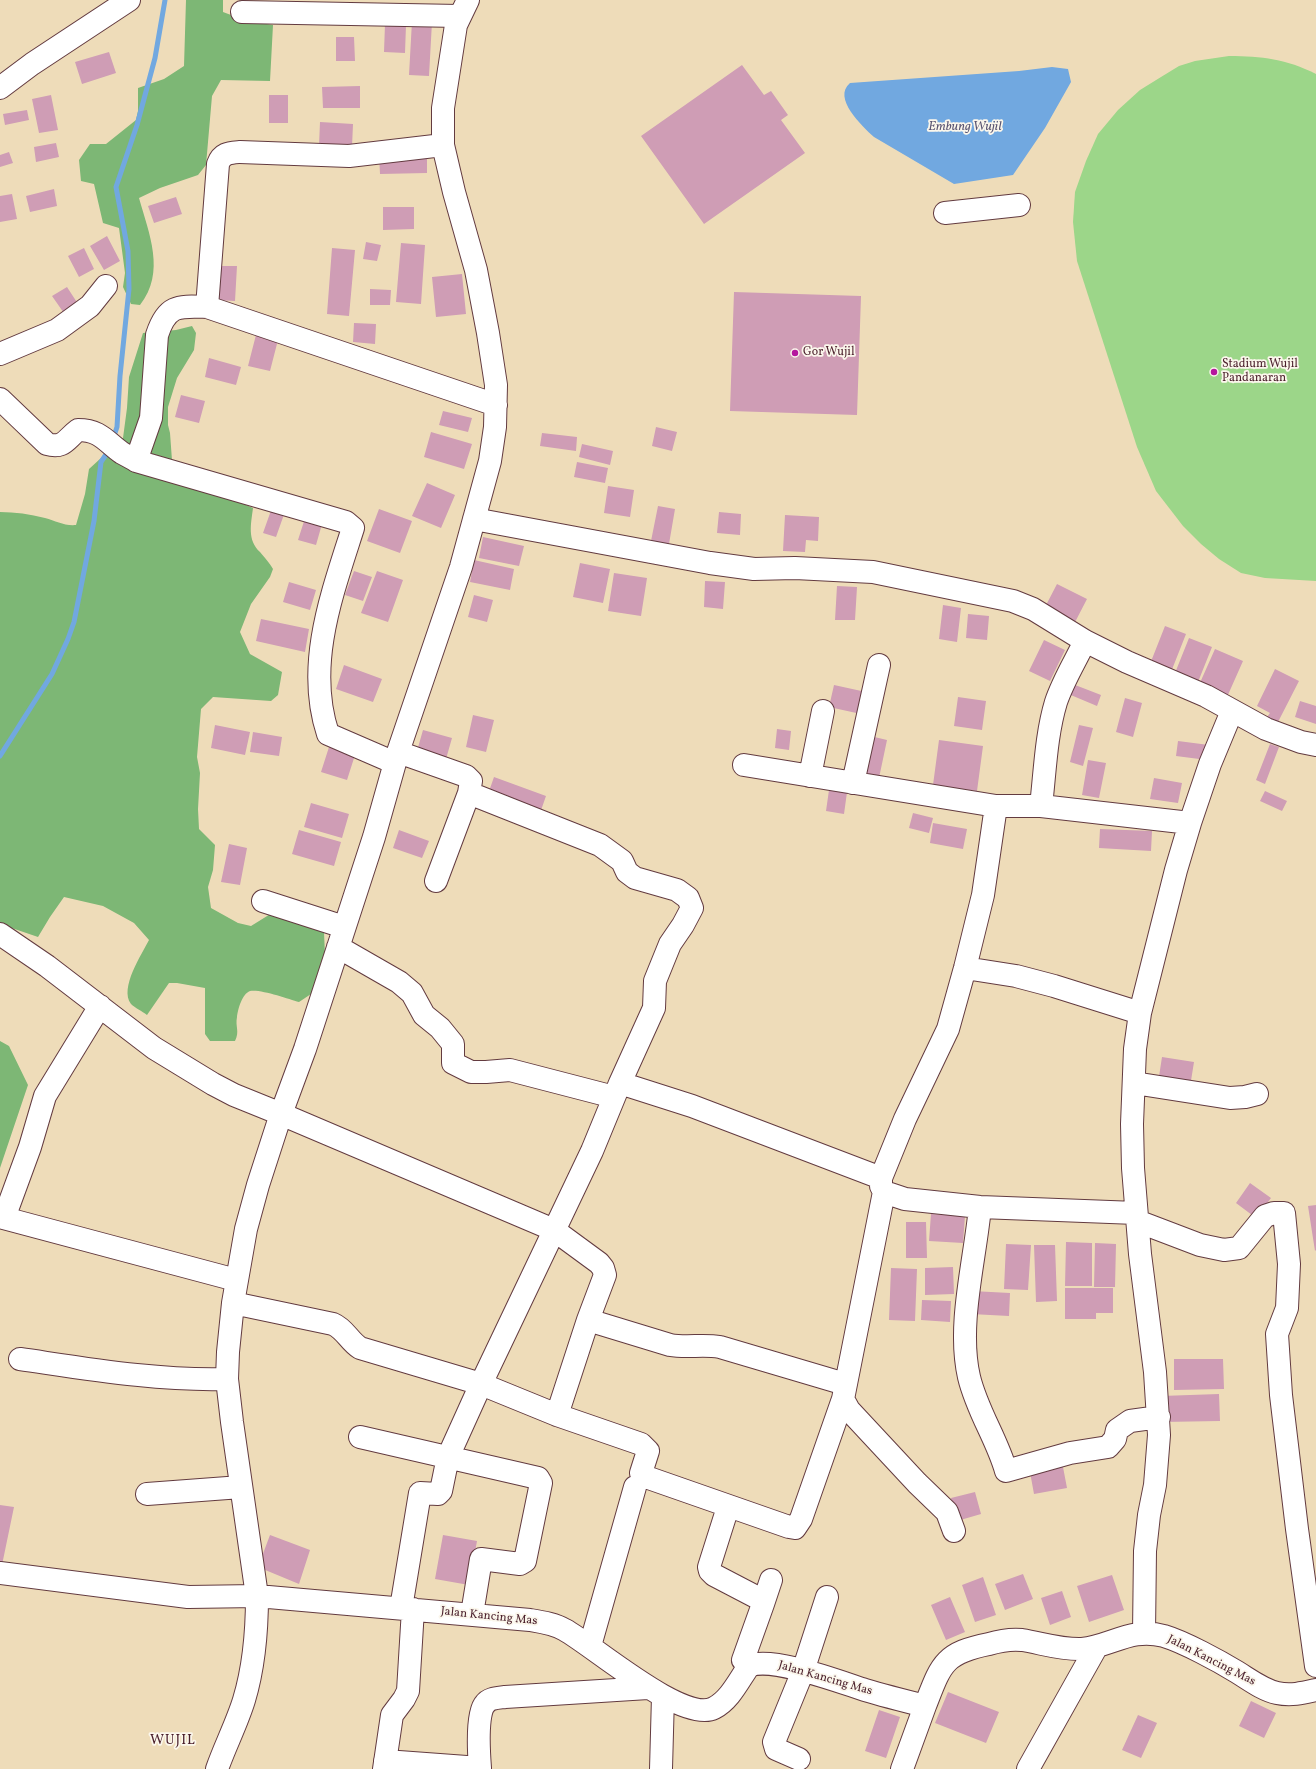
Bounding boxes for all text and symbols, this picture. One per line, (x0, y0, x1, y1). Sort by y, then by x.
water label: Embung Wujil (928, 120, 1002, 136)
place label: Gor Wujil (803, 346, 855, 360)
marker: Gor Wujil (790, 348, 800, 358)
place label: Stadium Wujil Pandanaran (1222, 358, 1298, 386)
marker: Stadium Wujil Pandanaran (1209, 367, 1219, 377)
street label: Jalan Kancing Mas (440, 1605, 538, 1629)
street label: Jalan Kancing Mas (1164, 1633, 1258, 1689)
street label: Jalan Kancing Mas (776, 1659, 874, 1699)
district label: WUJIL (150, 1733, 196, 1749)

